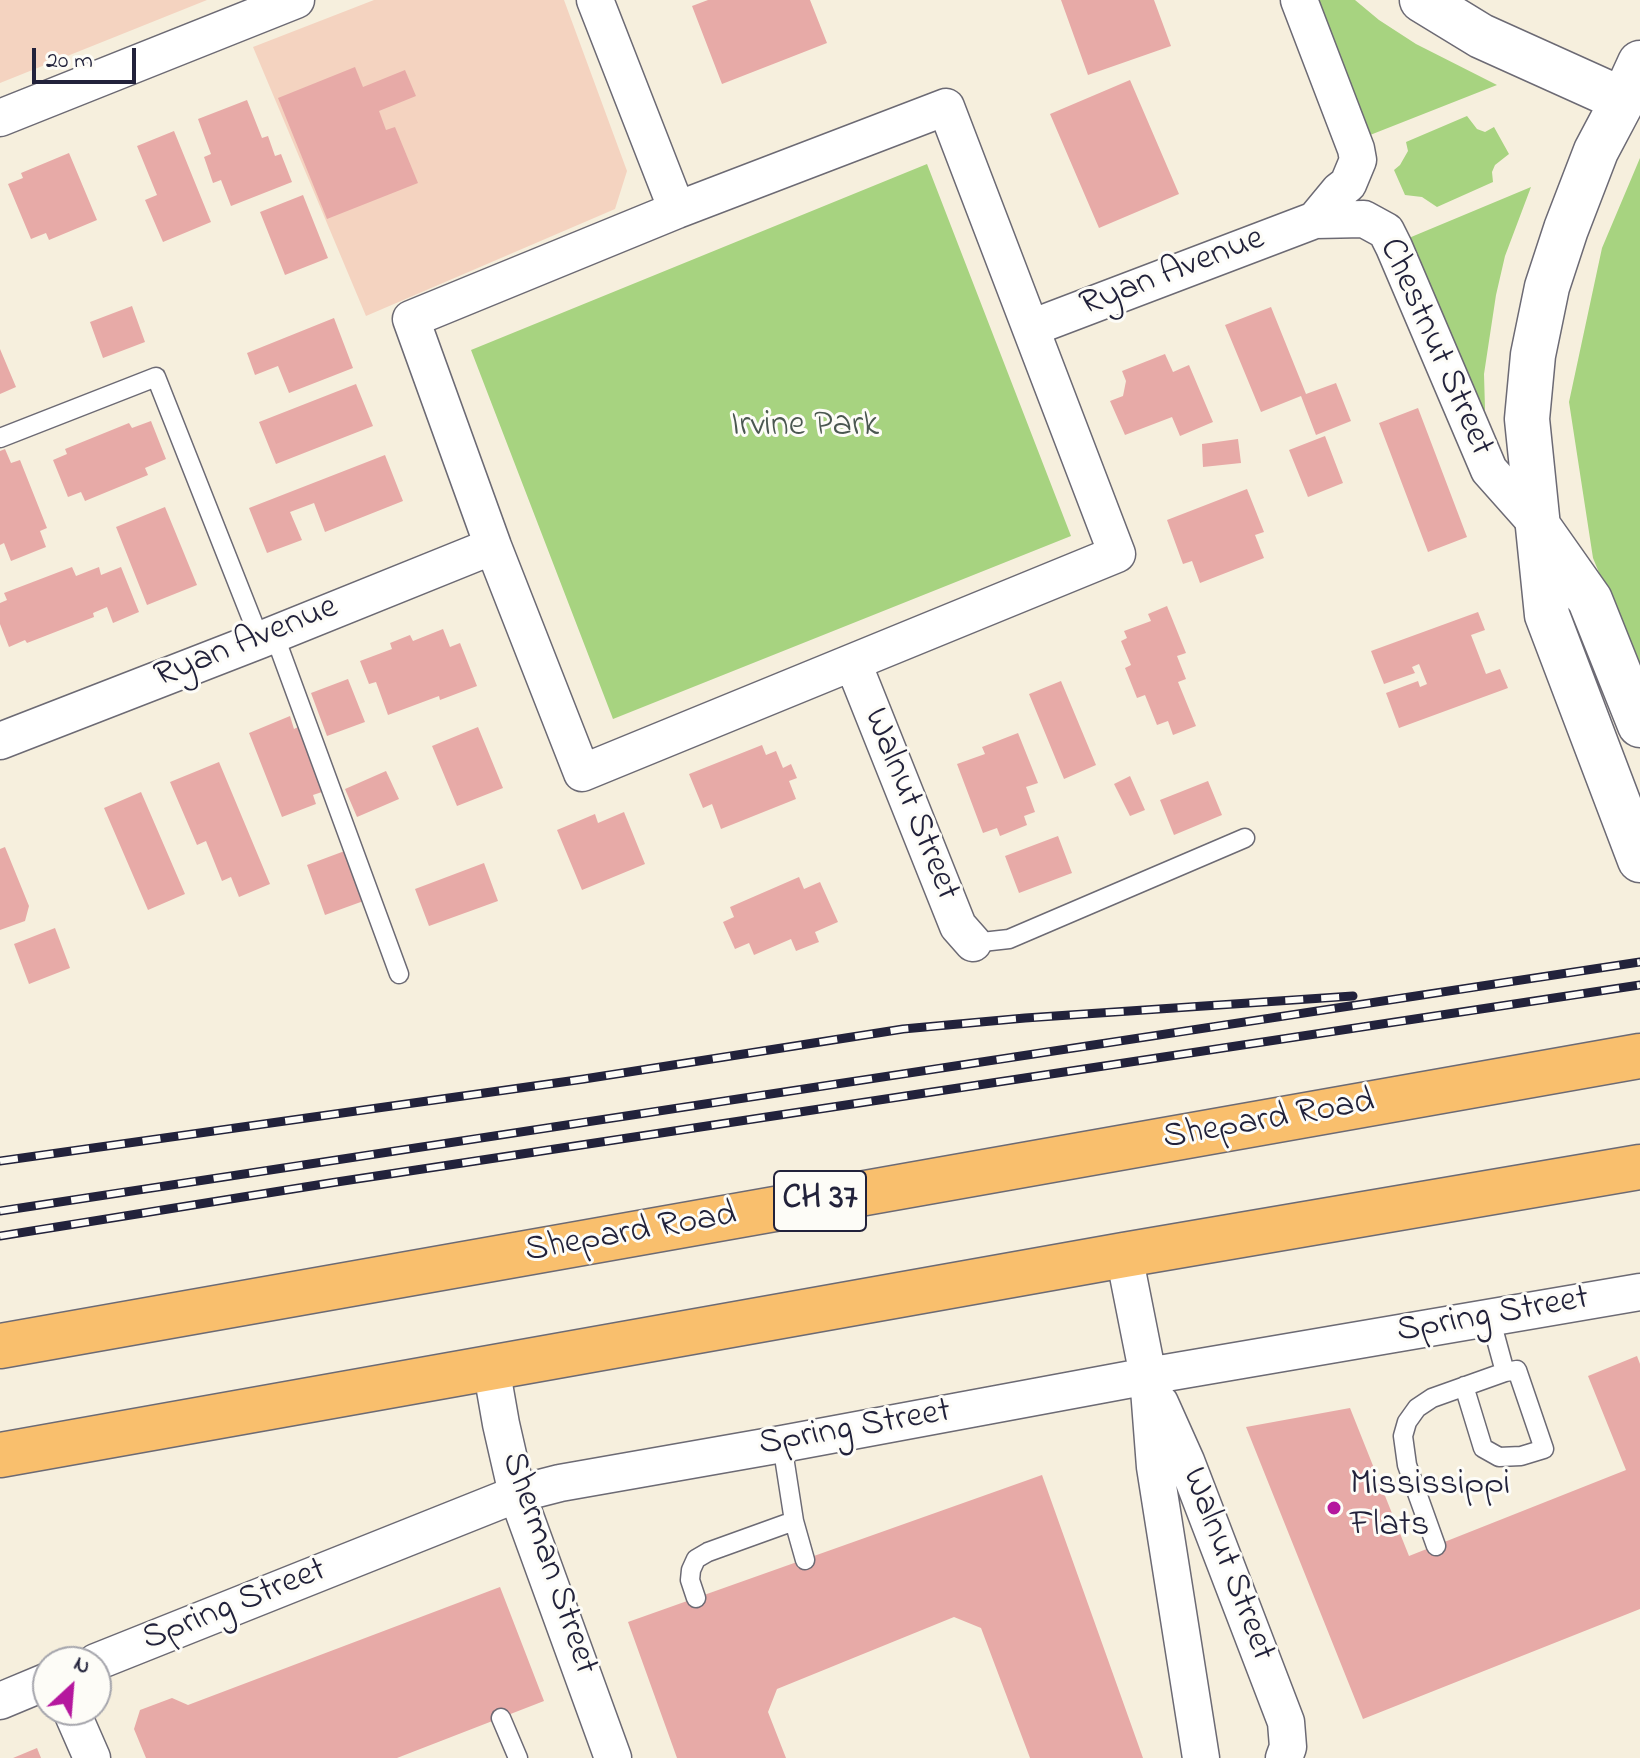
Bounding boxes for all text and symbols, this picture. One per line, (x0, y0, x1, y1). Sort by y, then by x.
scale bar (36, 32, 140, 82)
text: 20 m (46, 44, 93, 79)
street label: Ryan Avenue (1075, 219, 1271, 329)
street label: Chestnut Street (1367, 233, 1501, 463)
park label: Irvine Park (731, 406, 879, 450)
street label: Ryan Avenue (149, 588, 345, 700)
street label: Walnut Street (851, 703, 967, 907)
street label: Shepard Road (1160, 1082, 1378, 1162)
road number: CH 37 (774, 1171, 866, 1231)
street label: Shepard Road (522, 1195, 740, 1275)
street label: Spring Street (1394, 1279, 1592, 1355)
street label: Spring Street (756, 1392, 954, 1468)
street label: Sherman Street (489, 1447, 605, 1681)
street label: Walnut Street (1169, 1462, 1283, 1668)
place label: Mississippi Flats (1350, 1465, 1510, 1550)
marker: Mississippi Flats (1325, 1499, 1343, 1517)
street label: Spring Street (137, 1551, 333, 1663)
north arrow (32, 1646, 112, 1726)
text: N (68, 1649, 95, 1684)

